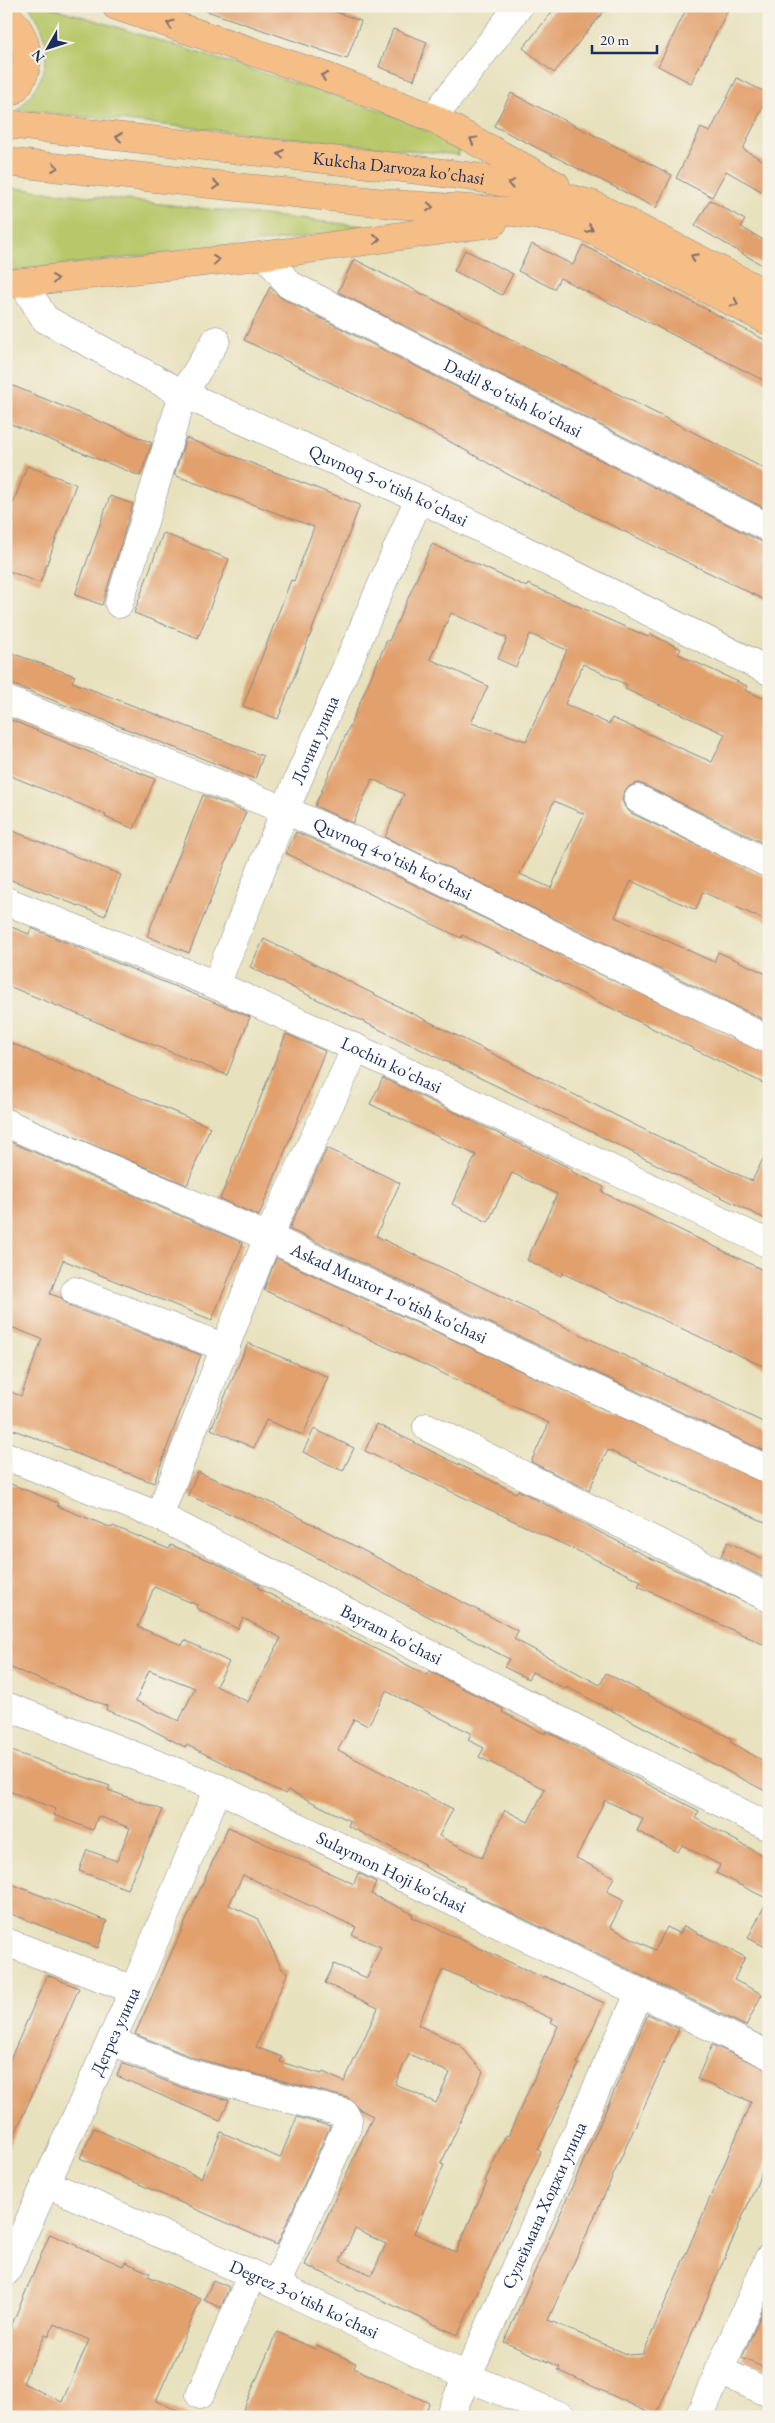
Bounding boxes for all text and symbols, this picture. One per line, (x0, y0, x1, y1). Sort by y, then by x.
one-way arrow (166, 20, 174, 30)
north arrow (22, 22, 72, 72)
scale bar (592, 22, 658, 54)
text: 20 m (600, 30, 629, 49)
text: N (27, 46, 48, 66)
one-way arrow (320, 72, 329, 82)
one-way arrow (115, 132, 123, 143)
one-way arrow (469, 136, 478, 146)
street label: Kukcha Darvoza ko'chasi (311, 146, 487, 190)
one-way arrow (277, 149, 285, 160)
one-way arrow (51, 161, 59, 172)
one-way arrow (213, 179, 221, 190)
one-way arrow (507, 180, 516, 190)
one-way arrow (426, 201, 434, 212)
one-way arrow (585, 223, 594, 234)
one-way arrow (374, 234, 382, 245)
one-way arrow (690, 253, 699, 263)
one-way arrow (212, 255, 220, 266)
one-way arrow (51, 274, 59, 285)
one-way arrow (729, 297, 738, 307)
street label: Dadil 8-o'tish ko'chasi (440, 353, 587, 443)
street label: Quvnoq 5-o'tish ko'chasi (305, 439, 472, 532)
street label: Лочин улица (285, 691, 344, 788)
street label: Quvnoq 4-o'tish ko'chasi (310, 812, 477, 905)
street label: Lochin ko'chasi (338, 1031, 446, 1098)
street label: Askad Muxtor 1-o'tish ko'chasi (286, 1237, 492, 1349)
street label: Bayram ko'chasi (337, 1598, 447, 1670)
street label: Sulaymon Hoji ko'chasi (313, 1826, 471, 1918)
street label: Дегрез улица (85, 1983, 145, 2079)
street label: Сулеймана Ходжи улица (496, 2117, 592, 2293)
street label: Degrez 3-o'tish ko'chasi (226, 2254, 383, 2344)

